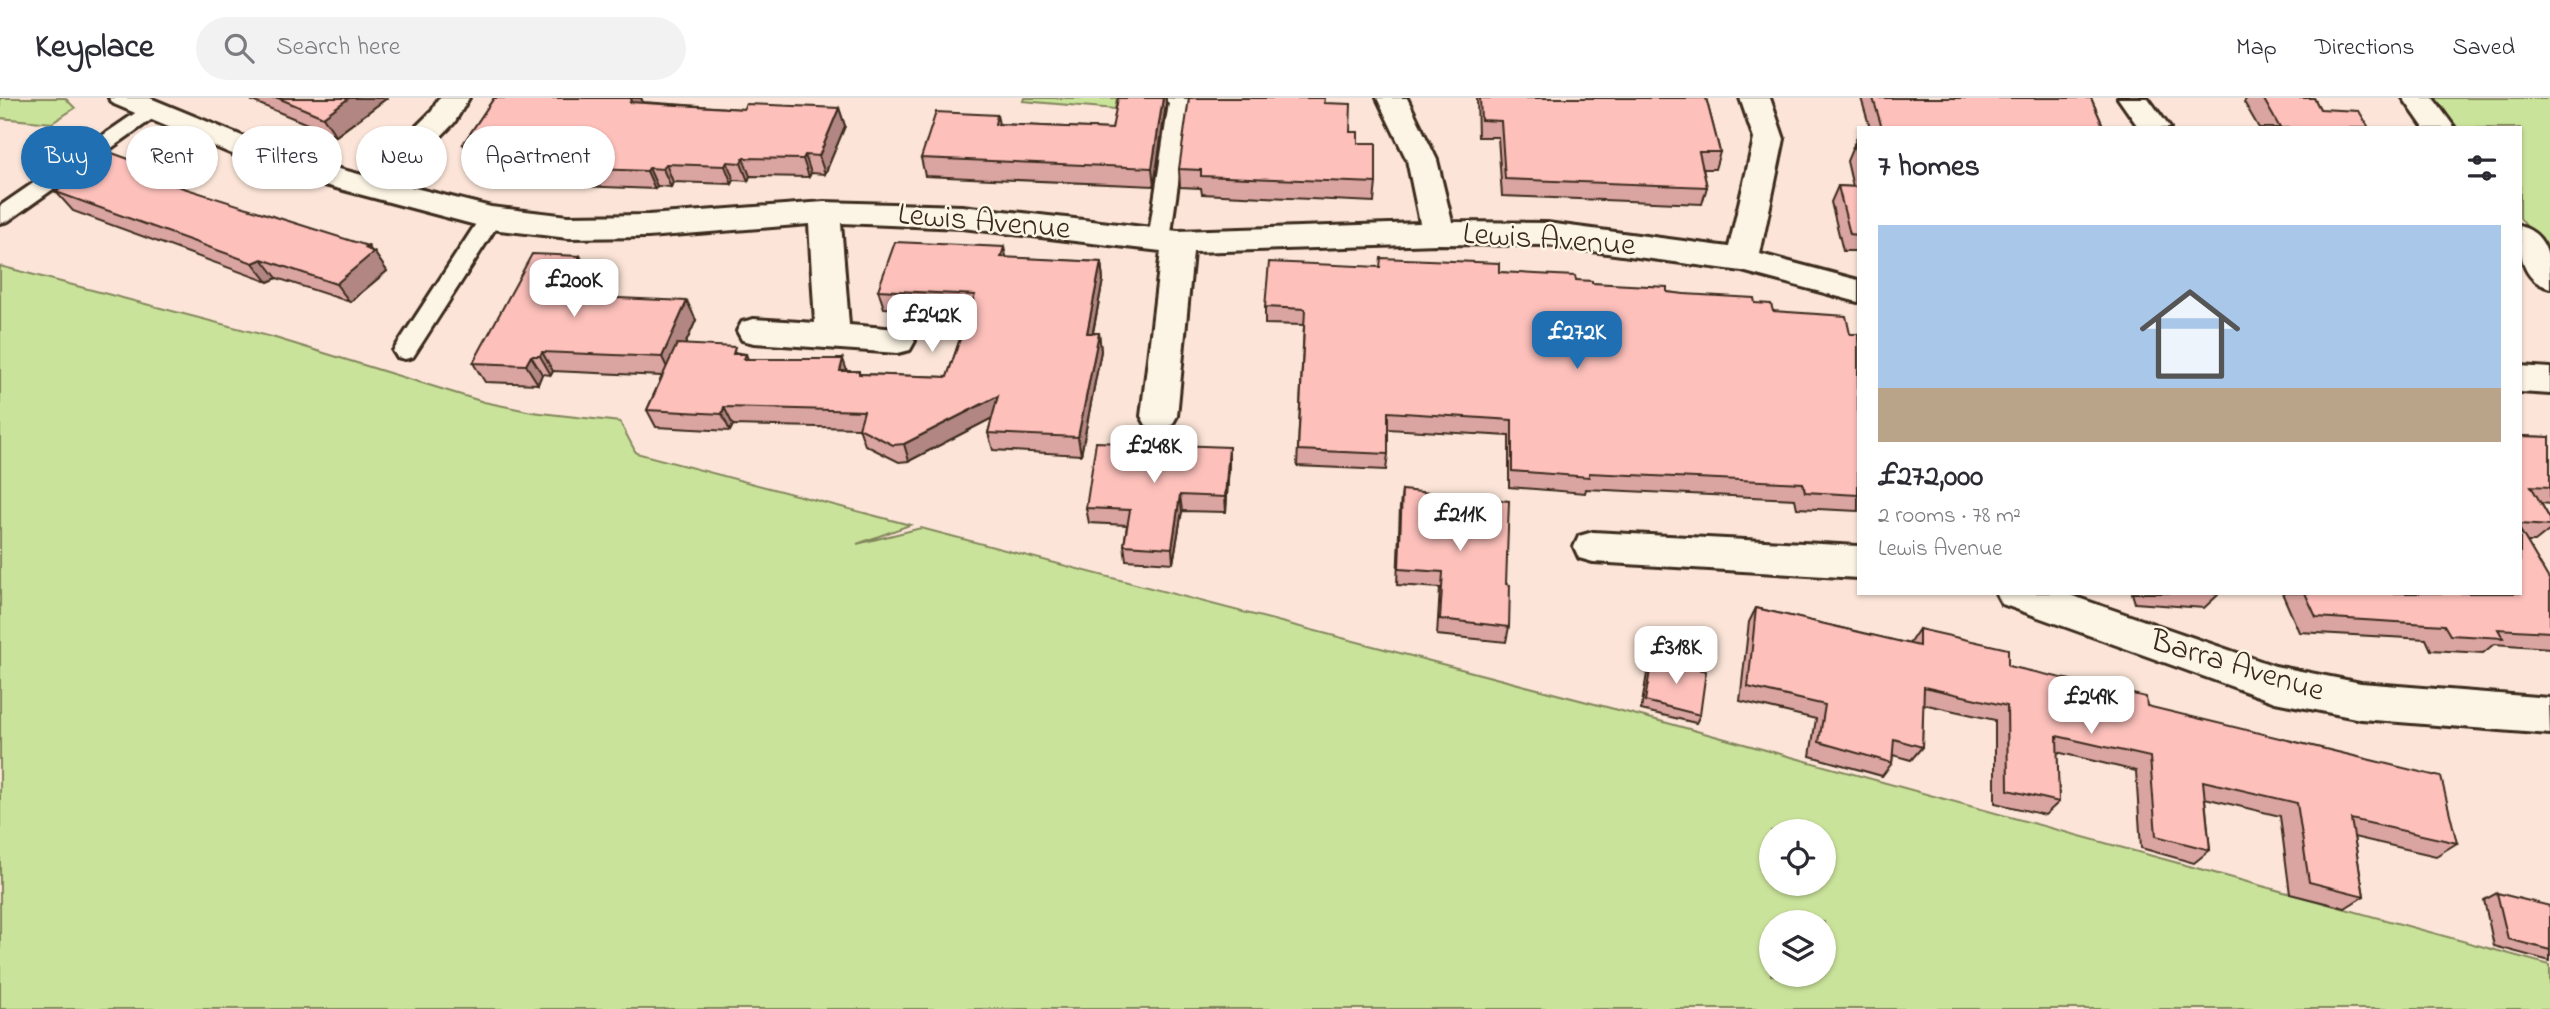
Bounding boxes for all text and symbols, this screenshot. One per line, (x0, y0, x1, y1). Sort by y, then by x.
search box (196, 17, 686, 80)
text: Keyplace (35, 24, 154, 72)
icon: search (220, 29, 258, 67)
text: Search here (276, 29, 400, 67)
text: Map (2236, 31, 2277, 66)
text: Directions (2315, 31, 2414, 66)
text: Saved (2452, 31, 2515, 66)
chip: Buy (21, 126, 112, 189)
chip: Rent (126, 126, 218, 189)
chip: Filters (232, 126, 342, 189)
chip: New (356, 126, 447, 189)
chip: Apartment (461, 126, 615, 189)
text: 7 homes (1878, 146, 1980, 190)
icon: filters (2463, 149, 2501, 187)
street label: Lewis Avenue (896, 192, 1073, 254)
street label: Lewis Avenue (1461, 212, 1638, 271)
pin: £200K (525, 260, 623, 319)
text: £200K (546, 265, 602, 298)
icon: home (2127, 271, 2253, 397)
pin: £242K (883, 294, 981, 354)
text: £242K (903, 300, 961, 333)
pin: £272K (1528, 312, 1626, 371)
text: £272K (1548, 317, 1606, 350)
pin: £248K (1105, 426, 1203, 485)
text: £248K (1126, 431, 1182, 464)
text: £272,000 (1878, 456, 1983, 500)
pin: £211K (1411, 494, 1509, 553)
text: £211K (1434, 499, 1486, 532)
text: 2 rooms · 78 m² (1878, 500, 2021, 533)
text: Lewis Avenue (1878, 533, 2002, 566)
street label: Barra Avenue (2143, 618, 2330, 716)
pin: £318K (1627, 626, 1725, 686)
text: £318K (1650, 632, 1702, 665)
pin: £249K (2042, 676, 2140, 736)
text: £249K (2064, 682, 2118, 715)
map controls (1759, 819, 1836, 987)
button: locate (1759, 819, 1836, 896)
button: layers (1759, 910, 1836, 987)

